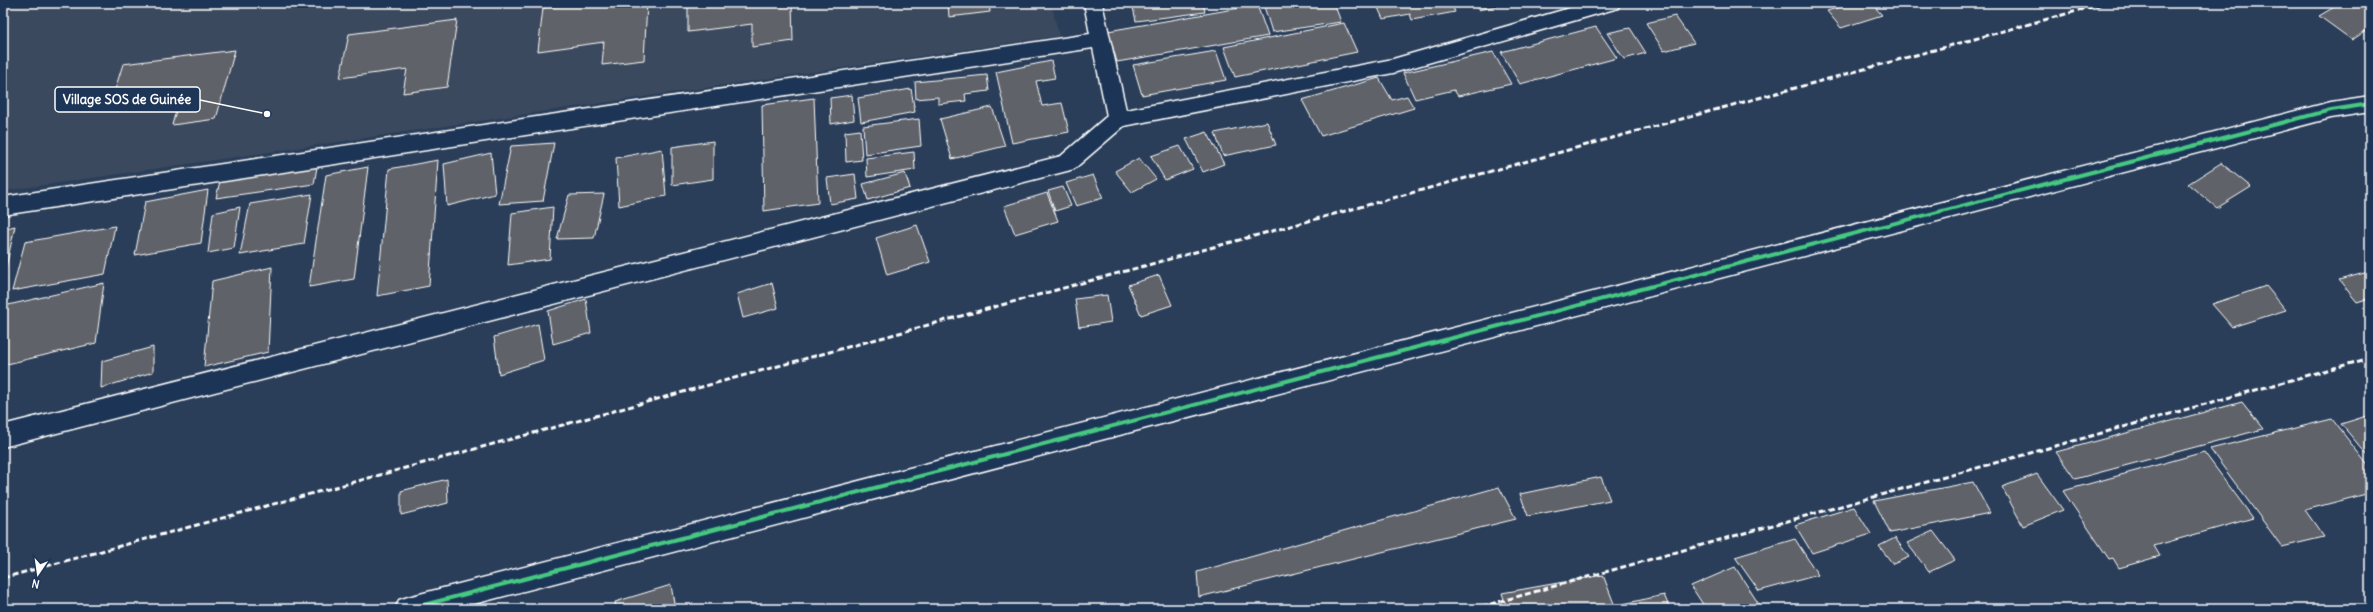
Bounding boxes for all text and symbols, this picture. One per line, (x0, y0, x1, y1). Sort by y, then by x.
callout: Village SOS de Guinée (55, 87, 200, 112)
text: Village SOS de Guinée (63, 91, 191, 108)
north arrow (18, 554, 58, 594)
text: N (30, 576, 41, 591)

